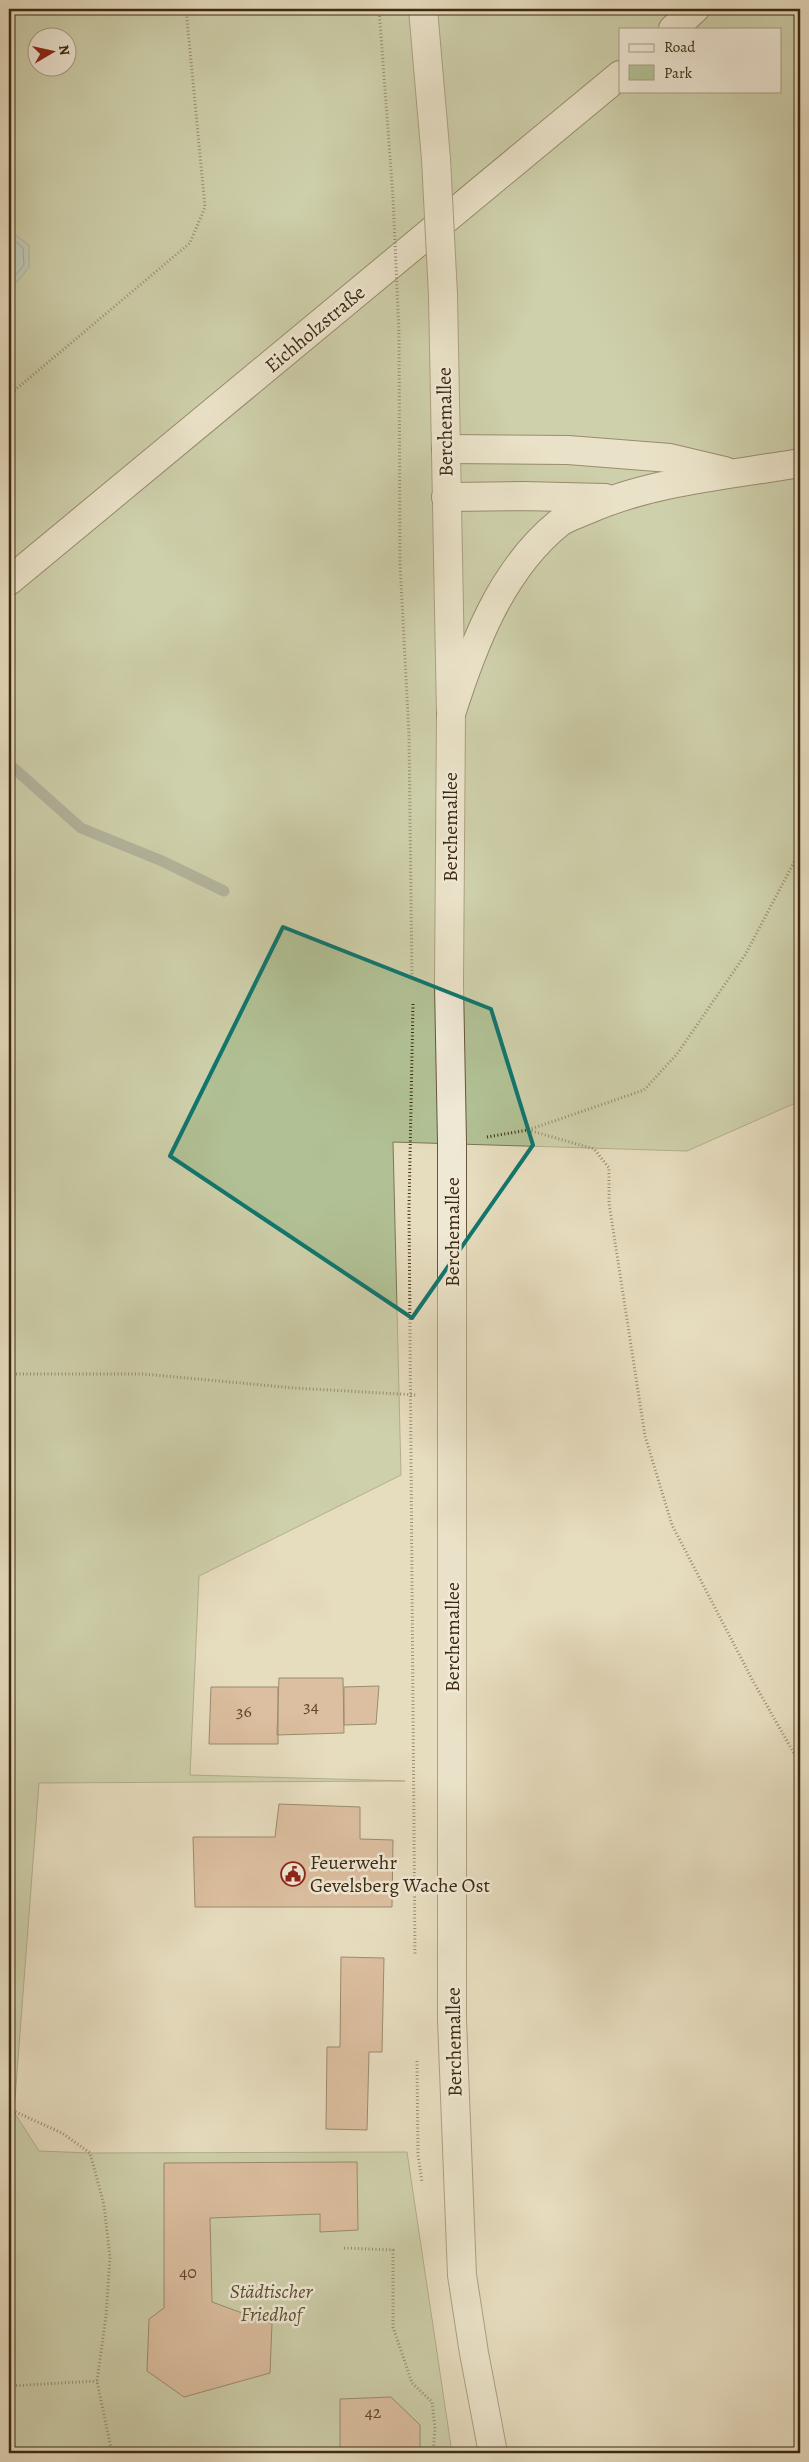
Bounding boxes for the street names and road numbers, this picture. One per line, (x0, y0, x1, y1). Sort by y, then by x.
street label: Eichholzstraße (259, 279, 371, 379)
street label: Berchemallee (431, 367, 459, 477)
street label: Berchemallee (437, 772, 464, 882)
street label: Berchemallee (439, 1177, 466, 1287)
street label: Berchemallee (439, 1582, 466, 1692)
street label: Berchemallee (440, 1987, 468, 2097)

